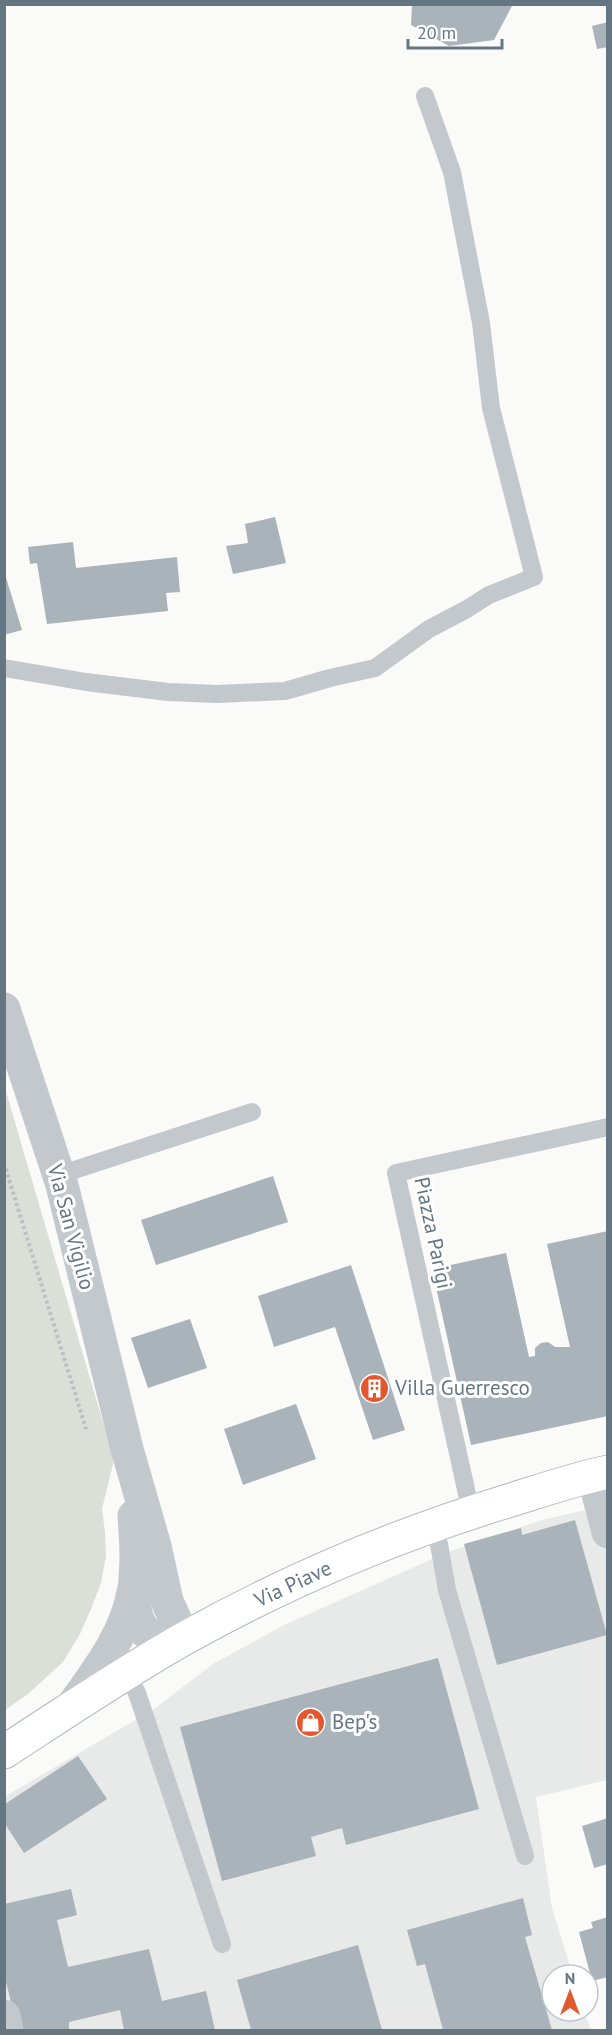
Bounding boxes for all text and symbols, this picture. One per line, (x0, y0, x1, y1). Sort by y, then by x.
scale bar (408, 12, 502, 50)
text: 20 m (417, 21, 456, 44)
street label: Via San Vigilio (41, 1160, 101, 1293)
street label: Piazza Parigi (408, 1174, 459, 1291)
building icon: Villa Guerresco (358, 1372, 390, 1404)
place label: Villa Guerresco (394, 1374, 530, 1401)
street label: Via Piave (249, 1554, 336, 1614)
shop icon: Bep's (295, 1706, 327, 1738)
place label: Bep's (332, 1708, 377, 1735)
north arrow (540, 1963, 600, 2023)
text: N (565, 1968, 575, 1988)

